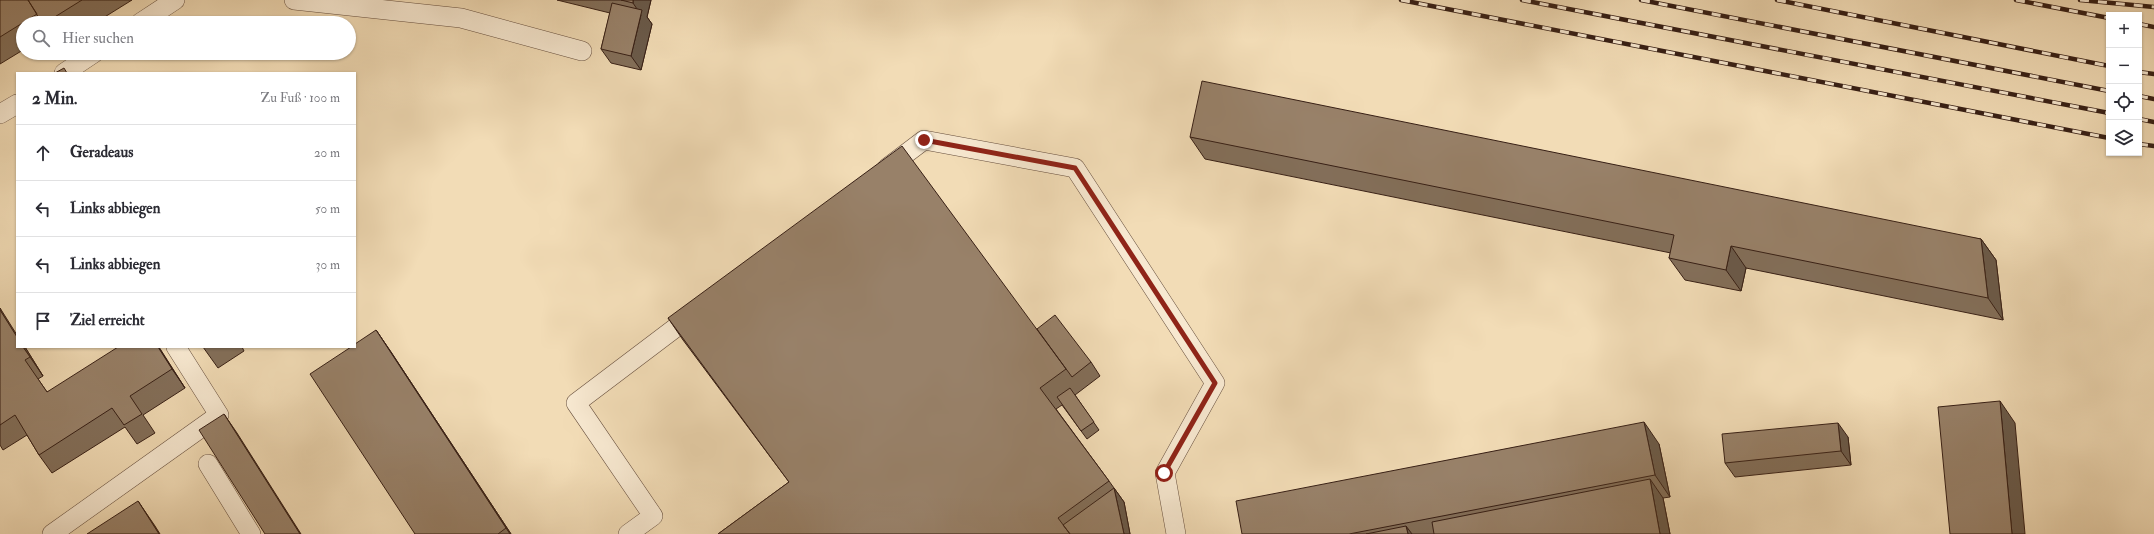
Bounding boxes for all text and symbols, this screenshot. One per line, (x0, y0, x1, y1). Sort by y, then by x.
map controls (2106, 12, 2142, 156)
button: + (2106, 12, 2142, 48)
search box (16, 16, 356, 60)
icon: search (30, 27, 52, 49)
text: Hier suchen (62, 29, 134, 48)
button: − (2106, 48, 2142, 84)
button: locate (2106, 84, 2142, 120)
text: 2 Min. (32, 88, 77, 109)
text: Zu Fuß · 100 m (260, 90, 340, 106)
button: layers (2106, 120, 2142, 156)
route end (915, 131, 933, 149)
icon: ahead (32, 142, 54, 164)
text: Geradeaus (70, 143, 133, 162)
text: 20 m (314, 145, 340, 161)
icon: left (32, 198, 54, 220)
text: Links abbiegen (70, 199, 160, 218)
text: 50 m (315, 201, 340, 217)
icon: left (32, 254, 54, 276)
text: Links abbiegen (70, 255, 160, 274)
text: 30 m (316, 257, 340, 273)
icon: arrive (32, 310, 54, 332)
text: Ziel erreicht (70, 311, 145, 330)
route start (1155, 464, 1173, 482)

